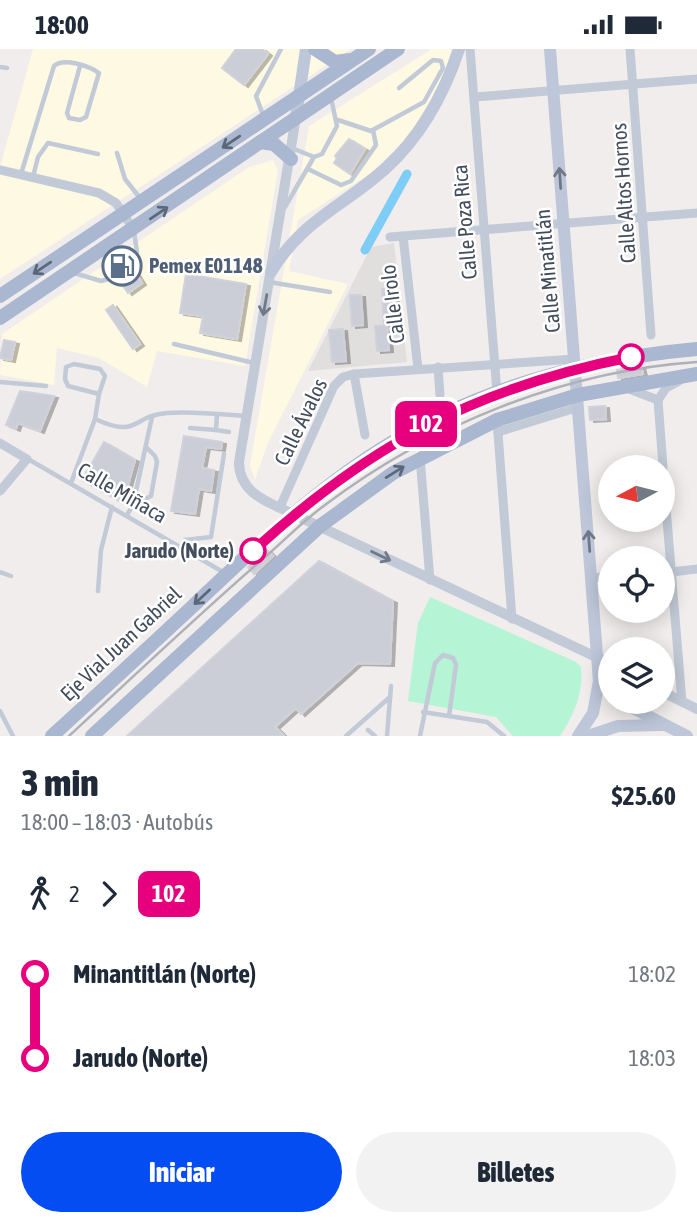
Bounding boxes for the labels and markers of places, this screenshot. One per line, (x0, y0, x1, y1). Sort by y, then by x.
fuel station icon: Pemex E01148 (101, 245, 143, 287)
place label: Pemex E01148 (149, 253, 263, 277)
unlabelled marker (618, 344, 644, 370)
place label: Jarudo (Norte) (124, 538, 234, 562)
marker: Jarudo (Norte) (240, 538, 266, 564)

